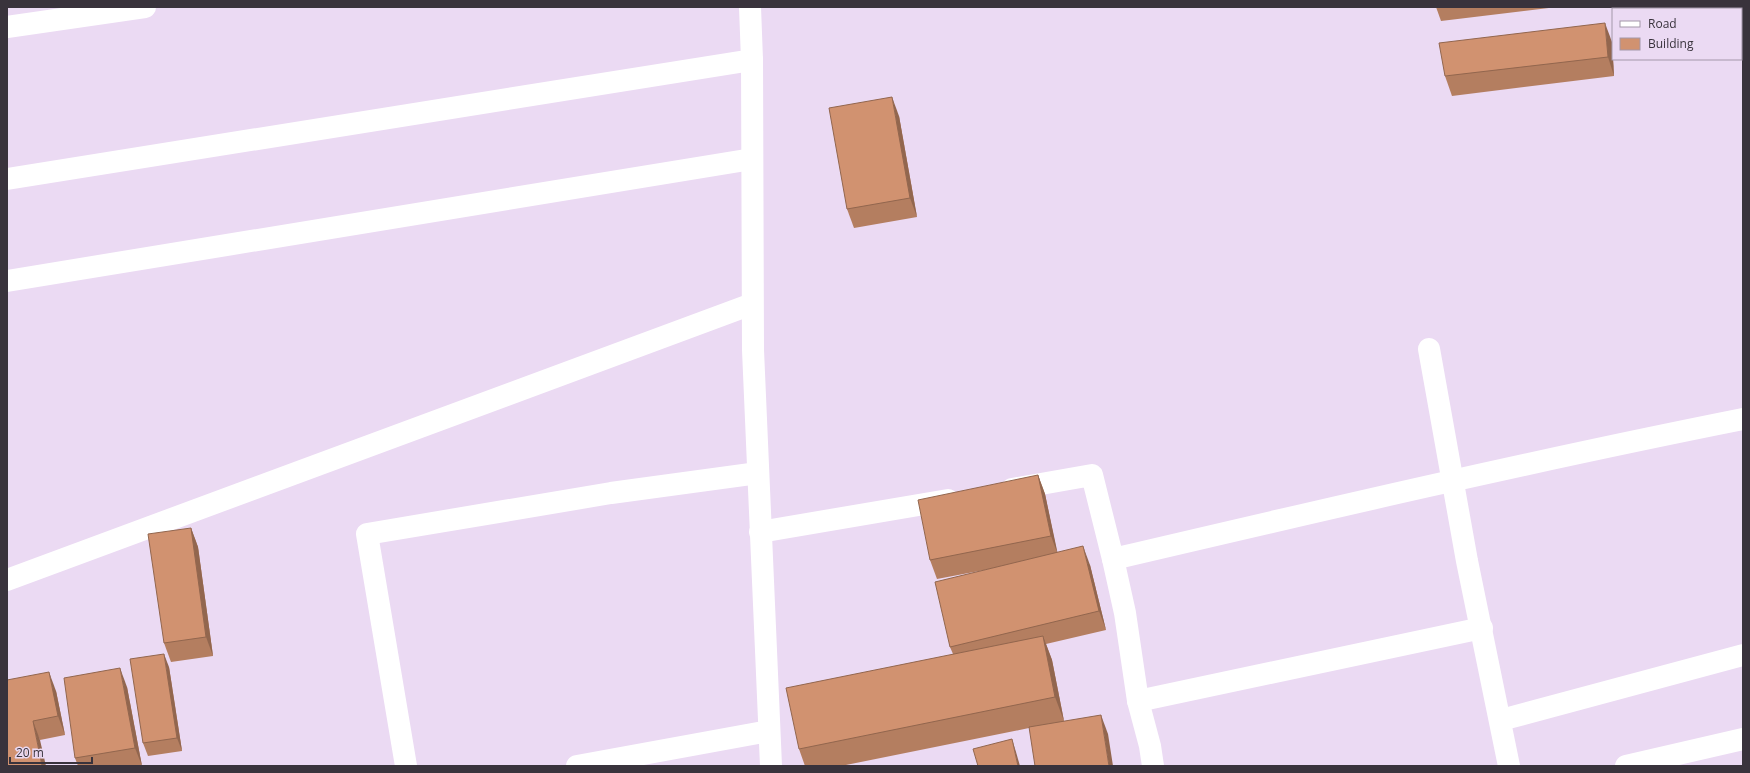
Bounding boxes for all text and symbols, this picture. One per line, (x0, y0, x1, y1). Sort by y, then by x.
legend (1612, 8, 1742, 60)
text: Road (1648, 15, 1677, 32)
text: Building (1648, 35, 1694, 52)
scale bar (10, 739, 92, 765)
text: 20 m (16, 744, 44, 761)

